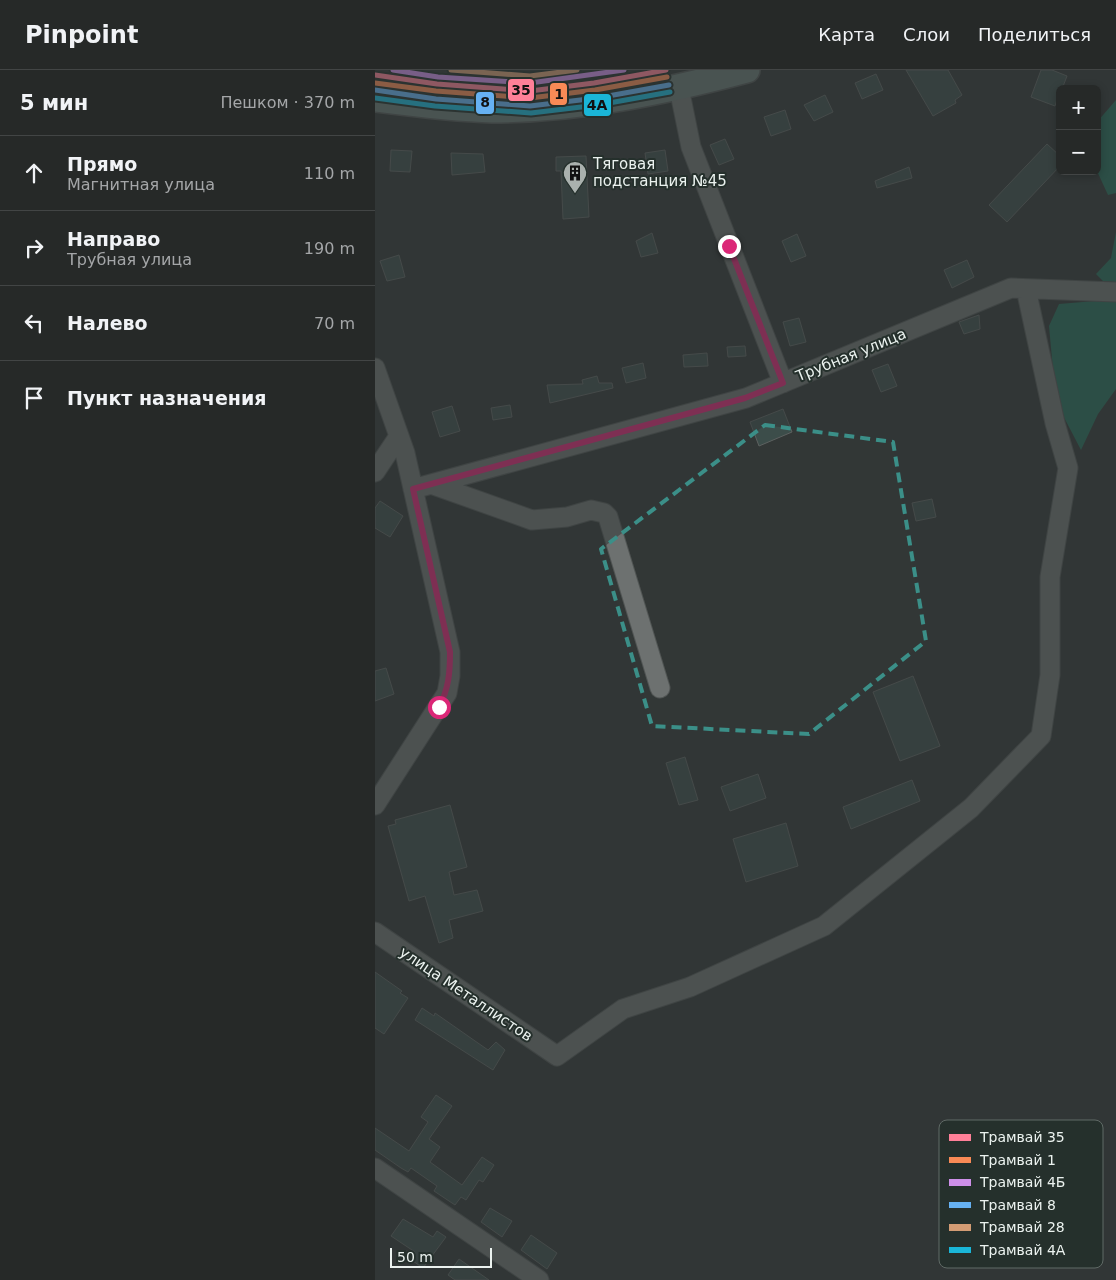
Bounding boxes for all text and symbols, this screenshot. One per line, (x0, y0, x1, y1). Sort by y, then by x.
text: Pinpoint (25, 21, 138, 49)
text: Карта (818, 24, 875, 45)
text: Слои (903, 24, 950, 45)
text: Поделиться (978, 24, 1091, 45)
line badge: 35 (507, 78, 535, 102)
text: 35 (511, 82, 531, 98)
line badge: 1 (549, 82, 568, 106)
map controls (1056, 85, 1101, 175)
button: + (1056, 85, 1101, 130)
text: 1 (554, 86, 564, 102)
text: 5 мин (20, 91, 88, 115)
line badge: 8 (475, 91, 495, 115)
text: Пешком · 370 m (220, 93, 355, 112)
line badge: 4А (583, 93, 612, 117)
text: 8 (480, 94, 490, 110)
text: 4А (587, 97, 607, 113)
button: − (1056, 130, 1101, 175)
text: Прямо (67, 153, 137, 175)
place label: Тяговая подстанция №45 (592, 155, 727, 190)
icon: ahead (20, 159, 48, 187)
building icon: Тяговая подстанция №45 (562, 160, 588, 194)
text: 110 m (304, 164, 355, 183)
text: Магнитная улица (67, 175, 215, 194)
text: Направо (67, 228, 160, 250)
icon: right (20, 234, 48, 262)
route end (718, 235, 741, 258)
text: 190 m (304, 239, 355, 258)
text: Трубная улица (67, 250, 192, 269)
icon: left (20, 309, 48, 337)
text: Налево (67, 312, 148, 334)
text: 70 m (314, 314, 355, 333)
street label: Трубная улица (792, 325, 909, 386)
icon: arrive (20, 384, 48, 412)
text: Пункт назначения (67, 387, 266, 409)
route start (428, 696, 451, 719)
street label: улица Металлистов (396, 943, 536, 1045)
legend (939, 1120, 1103, 1268)
text: Трамвай 35 (979, 1129, 1065, 1145)
text: Трамвай 1 (979, 1152, 1056, 1168)
text: Трамвай 4Б (979, 1174, 1065, 1190)
text: Трамвай 8 (979, 1197, 1056, 1213)
text: Трамвай 28 (979, 1219, 1065, 1235)
text: Трамвай 4А (979, 1242, 1066, 1258)
scale bar (390, 1245, 493, 1268)
text: 50 m (397, 1249, 433, 1265)

